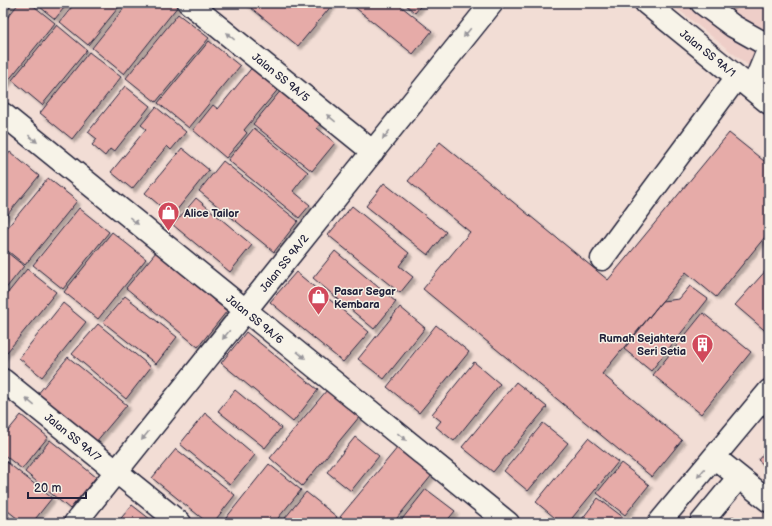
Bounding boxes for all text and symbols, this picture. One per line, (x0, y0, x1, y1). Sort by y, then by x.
street label: Jalan SS 9A/1 (677, 27, 738, 80)
one-way arrow (463, 28, 472, 39)
one-way arrow (225, 32, 236, 41)
street label: Jalan SS 9A/5 (249, 50, 312, 104)
one-way arrow (326, 114, 337, 123)
one-way arrow (382, 129, 390, 140)
one-way arrow (28, 134, 39, 143)
shop icon: Alice Tailor (156, 200, 182, 233)
place label: Alice Tailor (183, 207, 240, 220)
one-way arrow (129, 216, 140, 225)
street label: Jalan SS 9A/2 (257, 232, 312, 295)
shop icon: Pasar Segar Kembara (306, 284, 332, 317)
place label: Pasar Segar Kembara (334, 285, 396, 311)
street label: Jalan SS 9A/6 (223, 292, 286, 347)
one-way arrow (222, 329, 231, 340)
building icon: Rumah Sejahtera Seri Setia (689, 331, 715, 364)
place label: Rumah Sejahtera Seri Setia (599, 332, 686, 358)
one-way arrow (295, 351, 306, 360)
one-way arrow (25, 398, 35, 406)
street label: Jalan SS 9A/7 (42, 411, 104, 465)
one-way arrow (140, 431, 149, 442)
one-way arrow (396, 433, 407, 441)
one-way arrow (696, 468, 705, 478)
scale bar (28, 474, 86, 500)
text: 20 m (34, 481, 61, 496)

